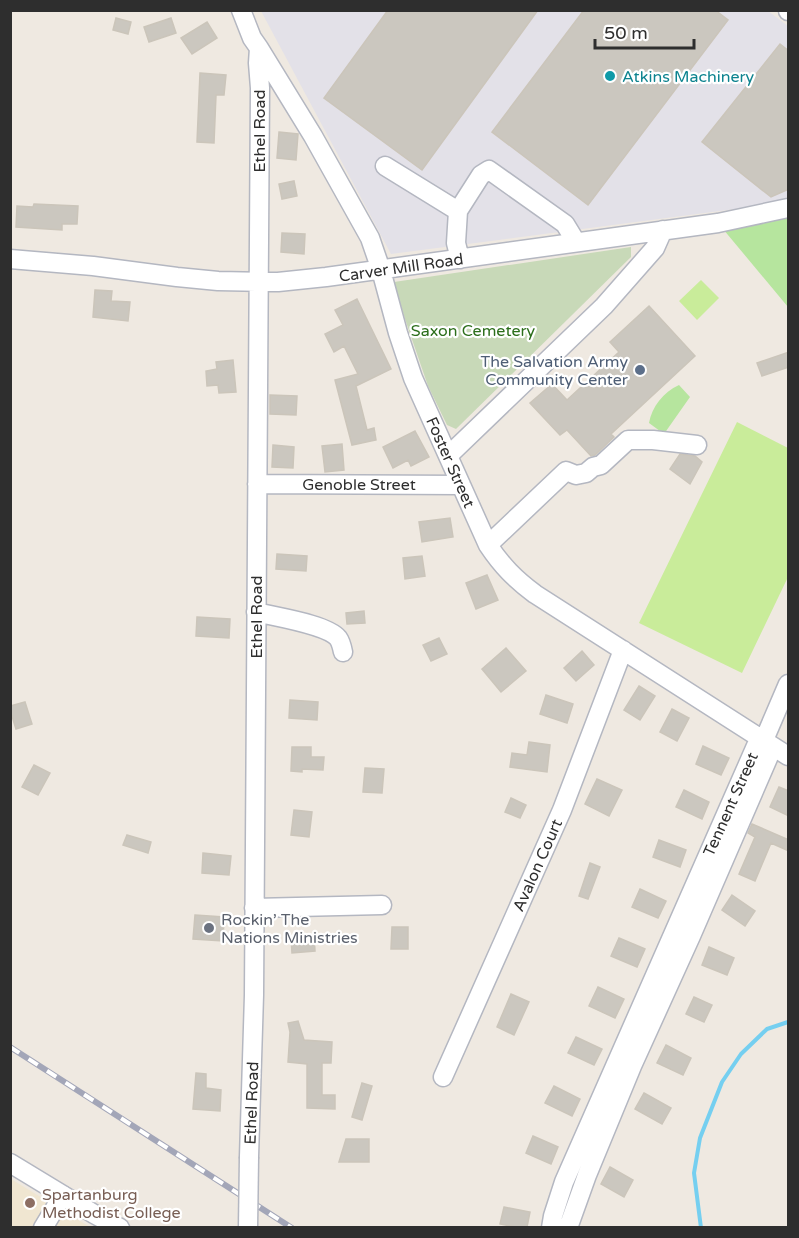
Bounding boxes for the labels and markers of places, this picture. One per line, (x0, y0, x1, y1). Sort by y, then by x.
place label: Atkins Machinery (622, 67, 755, 87)
marker: Atkins Machinery (603, 69, 617, 83)
place label: The Salvation Army Community Center (481, 352, 629, 390)
marker: The Salvation Army Community Center (633, 363, 647, 377)
place label: Rockin’ The Nations Ministries (221, 910, 358, 948)
marker: Rockin’ The Nations Ministries (202, 921, 216, 935)
place label: Spartanburg Methodist College (42, 1185, 181, 1223)
marker: Spartanburg Methodist College (23, 1196, 37, 1210)

